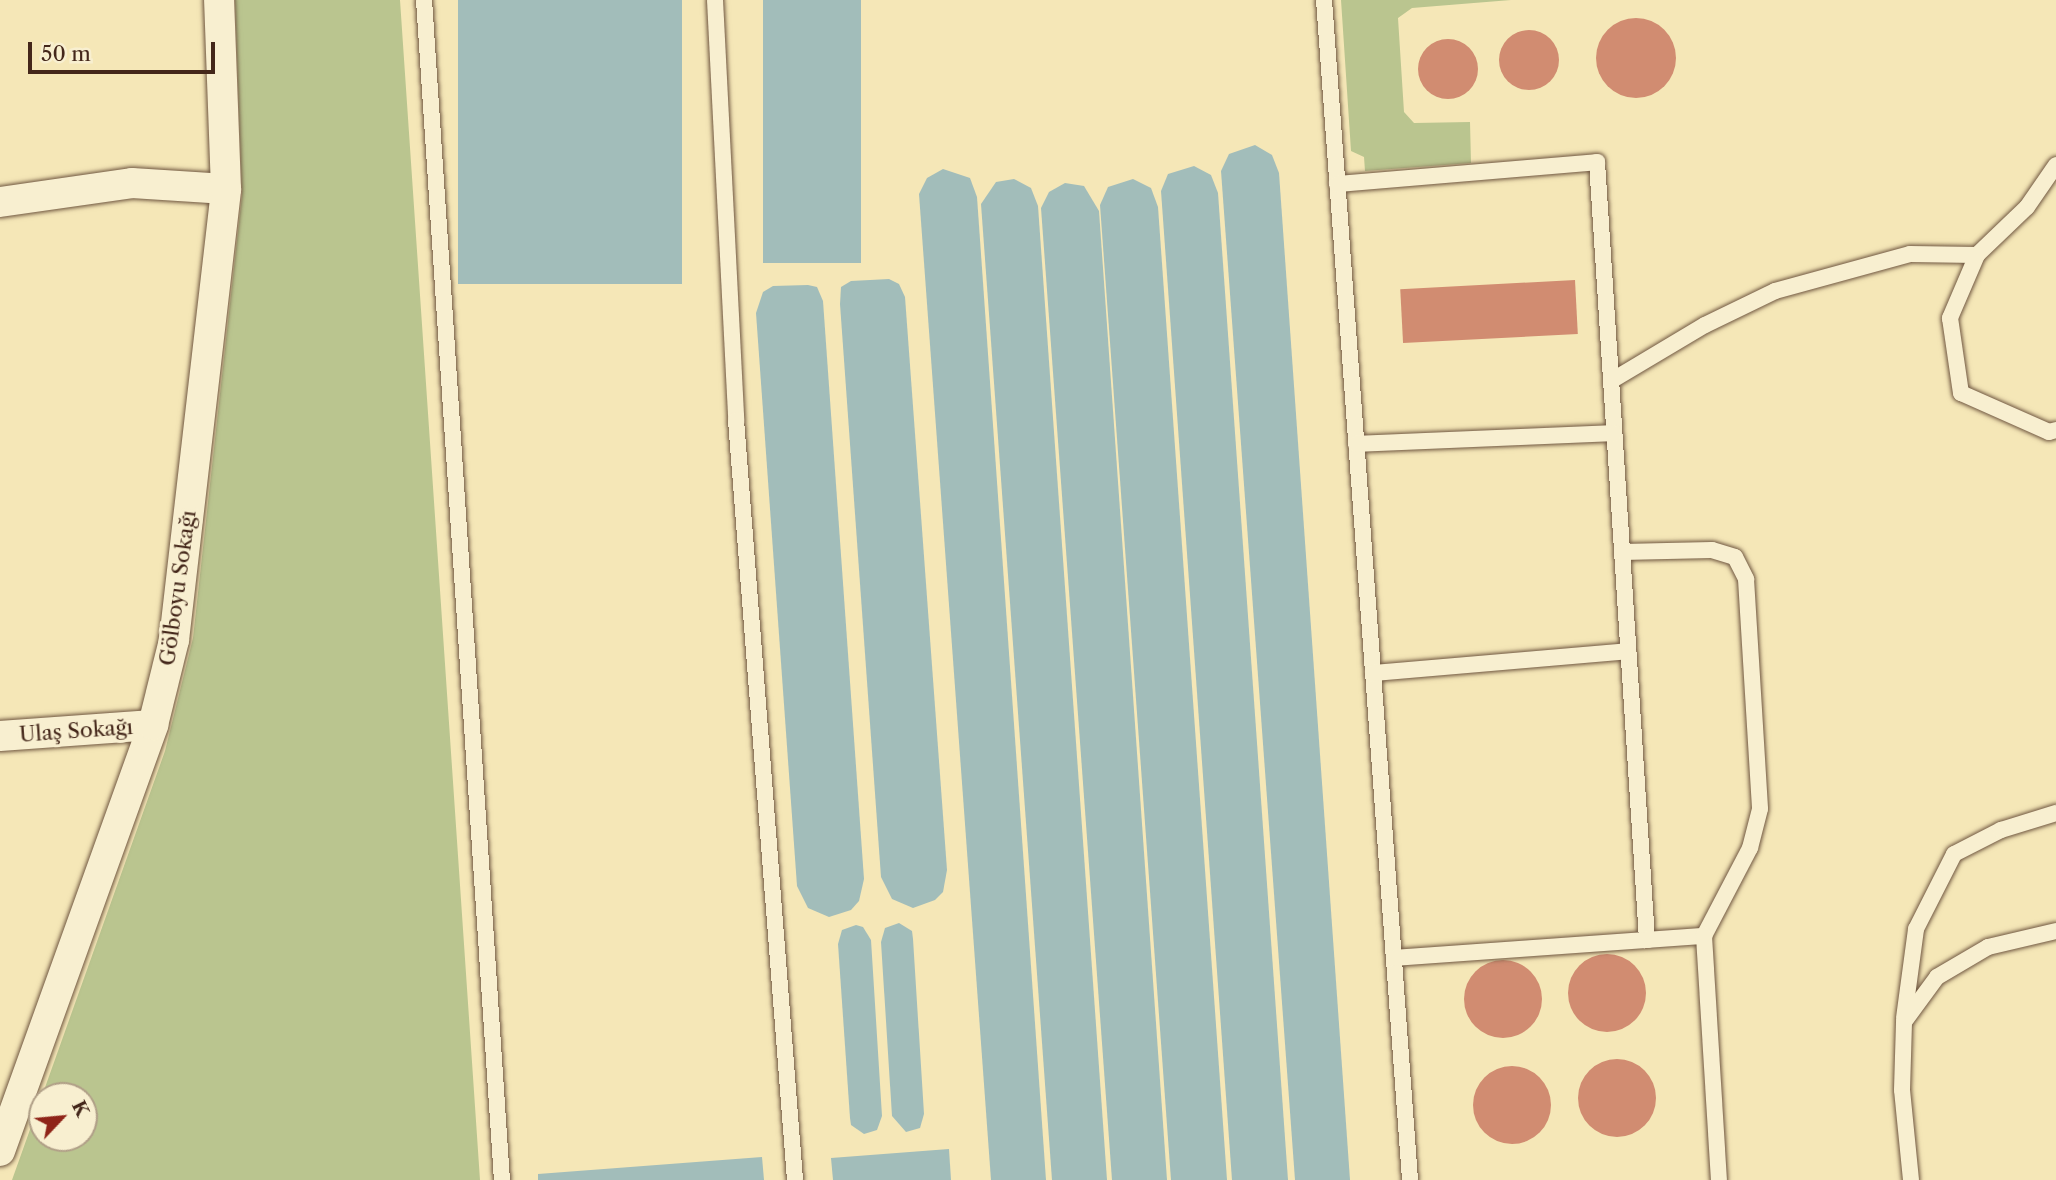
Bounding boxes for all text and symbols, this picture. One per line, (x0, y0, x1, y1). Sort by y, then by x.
scale bar (32, 28, 219, 72)
text: 50 m (41, 41, 91, 66)
street label: Gölboyu Sokağı (155, 509, 201, 667)
street label: Ulaş Sokağı (18, 714, 134, 748)
north arrow (28, 1082, 98, 1152)
text: K (67, 1097, 94, 1120)

